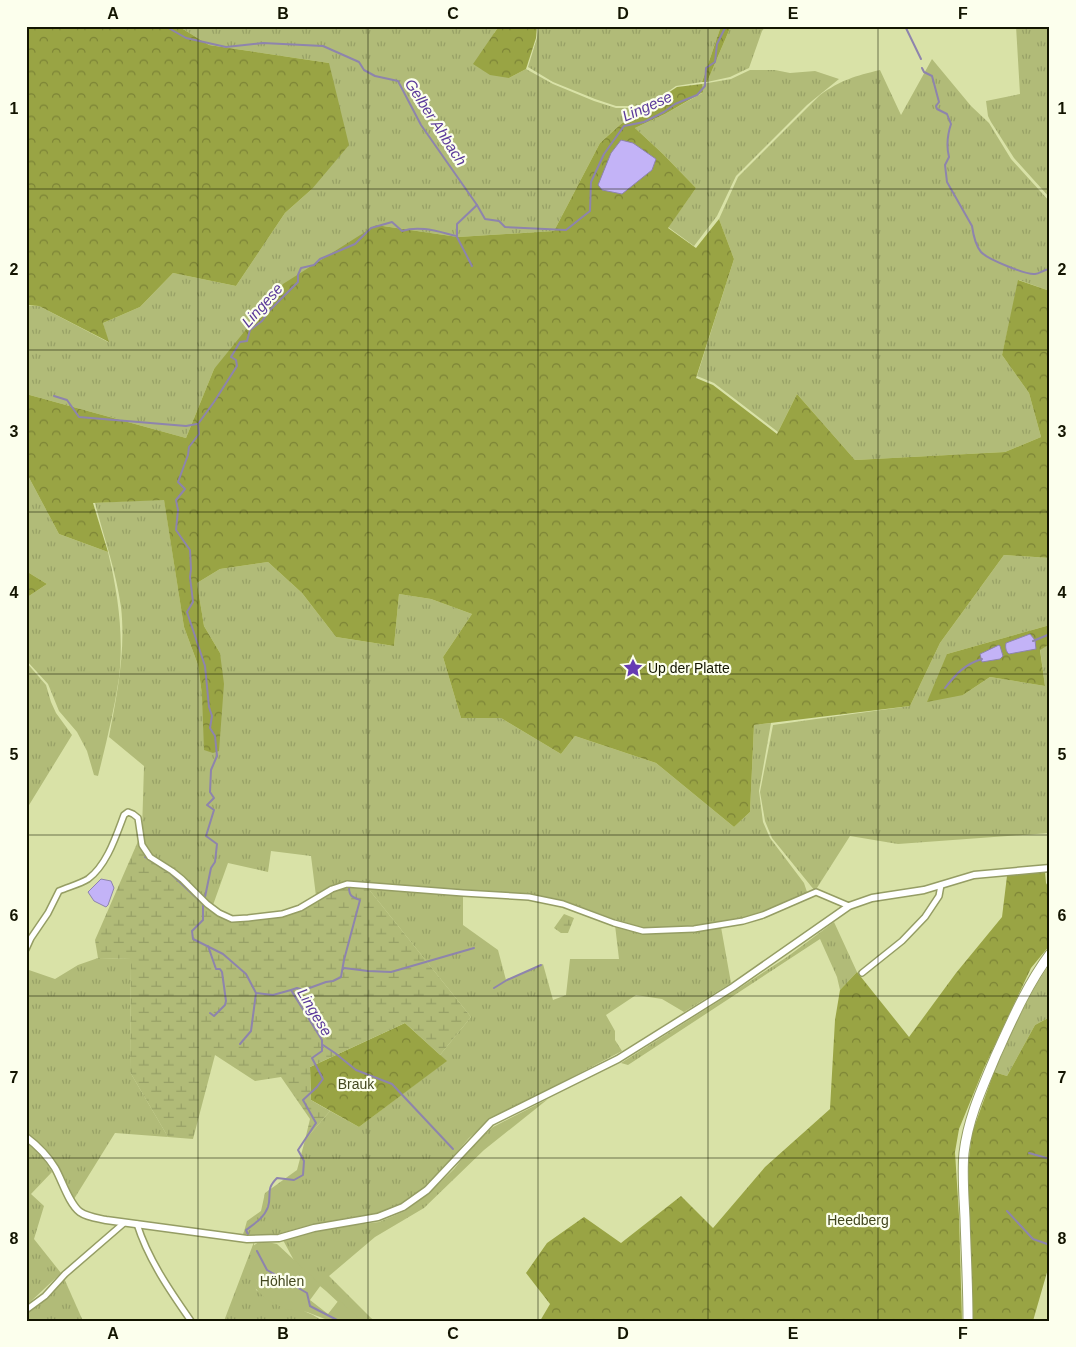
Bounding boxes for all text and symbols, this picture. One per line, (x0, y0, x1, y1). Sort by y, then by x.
text: A (107, 5, 119, 22)
text: B (277, 5, 289, 22)
text: C (447, 5, 459, 22)
text: D (617, 5, 629, 22)
text: E (788, 5, 799, 22)
text: F (958, 5, 968, 22)
water label: Gelber Ahbach (402, 76, 470, 168)
water label: Lingese (620, 88, 674, 124)
text: 1 (10, 100, 19, 117)
text: 1 (1058, 100, 1067, 117)
text: 2 (10, 261, 19, 278)
text: 2 (1058, 261, 1067, 278)
water label: Lingese (238, 280, 286, 330)
text: 3 (10, 423, 19, 440)
text: 3 (1058, 423, 1067, 440)
text: 4 (10, 584, 19, 601)
text: 4 (1058, 584, 1067, 601)
place icon: Up der Platte (622, 657, 644, 679)
place label: Up der Platte (648, 660, 730, 676)
text: 5 (10, 746, 19, 763)
text: 5 (1058, 746, 1067, 763)
text: 6 (10, 907, 19, 924)
text: 6 (1058, 907, 1067, 924)
water label: Lingese (294, 985, 336, 1039)
text: 7 (10, 1069, 19, 1086)
text: 7 (1058, 1069, 1067, 1086)
park label: Brauk (338, 1076, 375, 1092)
park label: Heedberg (827, 1212, 889, 1228)
text: 8 (10, 1230, 19, 1247)
text: 8 (1058, 1230, 1067, 1247)
park label: Höhlen (260, 1273, 304, 1289)
text: A (107, 1325, 119, 1342)
text: B (277, 1325, 289, 1342)
text: C (447, 1325, 459, 1342)
text: D (617, 1325, 629, 1342)
text: E (788, 1325, 799, 1342)
text: F (958, 1325, 968, 1342)

